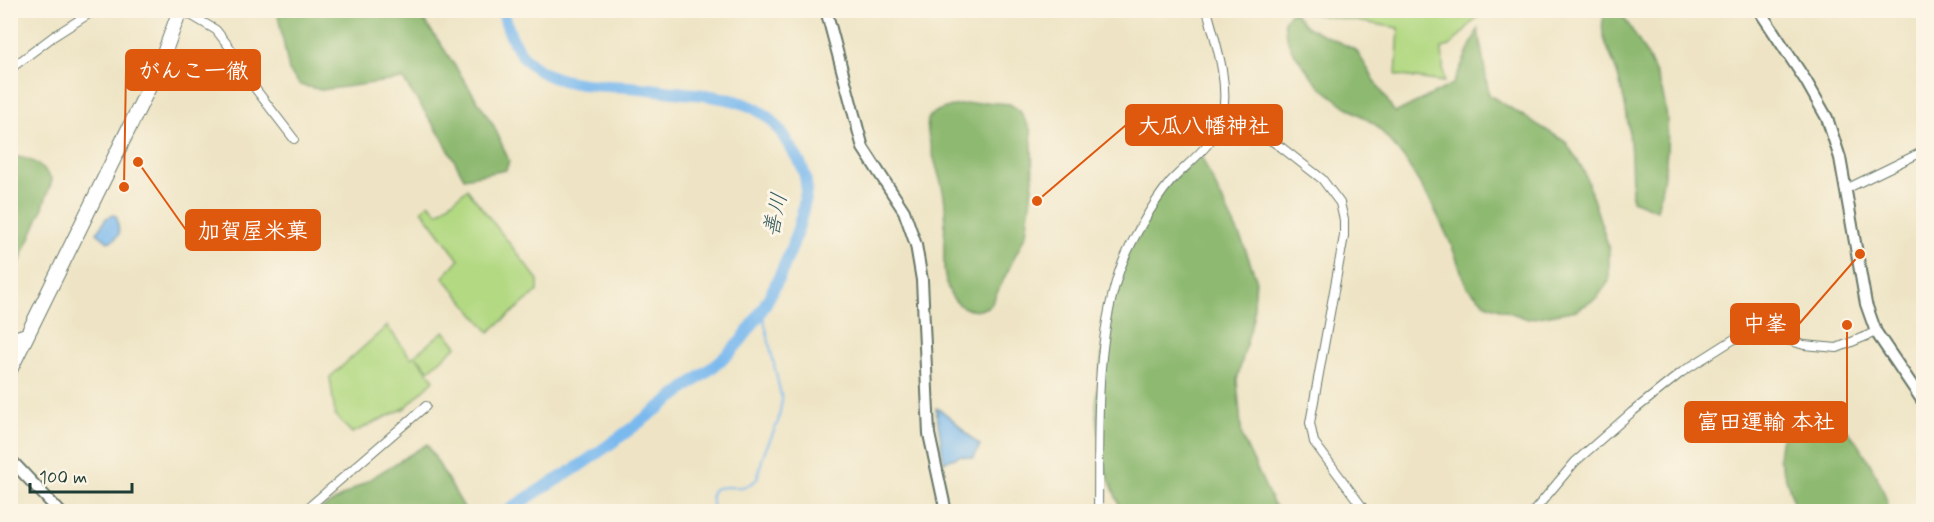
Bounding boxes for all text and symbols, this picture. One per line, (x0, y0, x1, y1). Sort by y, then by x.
callout: がんこ一徹 (126, 50, 260, 90)
text: がんこ一徹 (138, 58, 249, 86)
callout: 大瓜八幡神社 (1126, 105, 1282, 145)
text: 大瓜八幡神社 (1138, 113, 1270, 141)
water label: 善川 (757, 190, 795, 240)
callout: 加賀屋米菓 (186, 210, 320, 250)
text: 加賀屋米菓 (198, 218, 308, 246)
callout: 中峯 (1731, 304, 1799, 344)
text: 中峯 (1743, 311, 1787, 339)
callout: 富田運輸 本社 (1685, 402, 1847, 442)
text: 富田運輸 本社 (1697, 409, 1835, 437)
scale bar (30, 456, 132, 494)
text: 100 m (39, 466, 87, 490)

